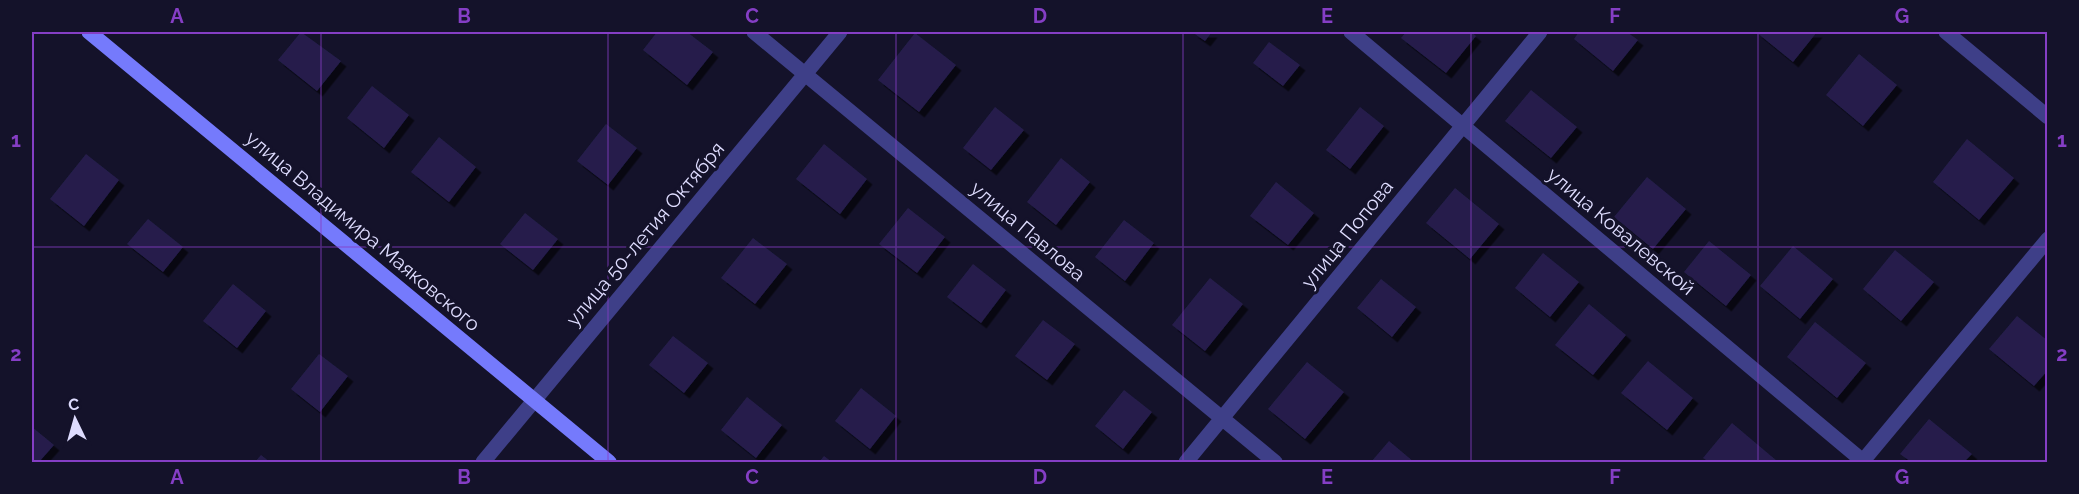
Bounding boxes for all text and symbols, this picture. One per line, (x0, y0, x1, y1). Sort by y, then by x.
text: A (170, 4, 184, 28)
text: B (457, 4, 471, 28)
text: C (745, 4, 759, 28)
text: D (1033, 4, 1047, 28)
text: E (1321, 4, 1333, 28)
text: F (1609, 4, 1621, 28)
text: G (1895, 4, 1909, 28)
street label: улица Владимира Маяковского (241, 126, 485, 336)
text: 1 (11, 128, 21, 152)
text: 1 (2057, 128, 2067, 152)
street label: улица 50-летия Октября (561, 137, 729, 331)
street label: улица Ковалевской (1542, 162, 1700, 300)
street label: улица Попова (1296, 175, 1398, 293)
street label: улица Павлова (966, 176, 1090, 286)
text: 2 (10, 342, 22, 366)
text: 2 (2056, 342, 2068, 366)
north arrow (45, 389, 105, 449)
text: С (67, 395, 80, 414)
text: A (170, 465, 184, 489)
text: B (457, 465, 471, 489)
text: C (745, 465, 759, 489)
text: D (1033, 465, 1047, 489)
text: E (1321, 465, 1333, 489)
text: F (1609, 465, 1621, 489)
text: G (1895, 465, 1909, 489)

